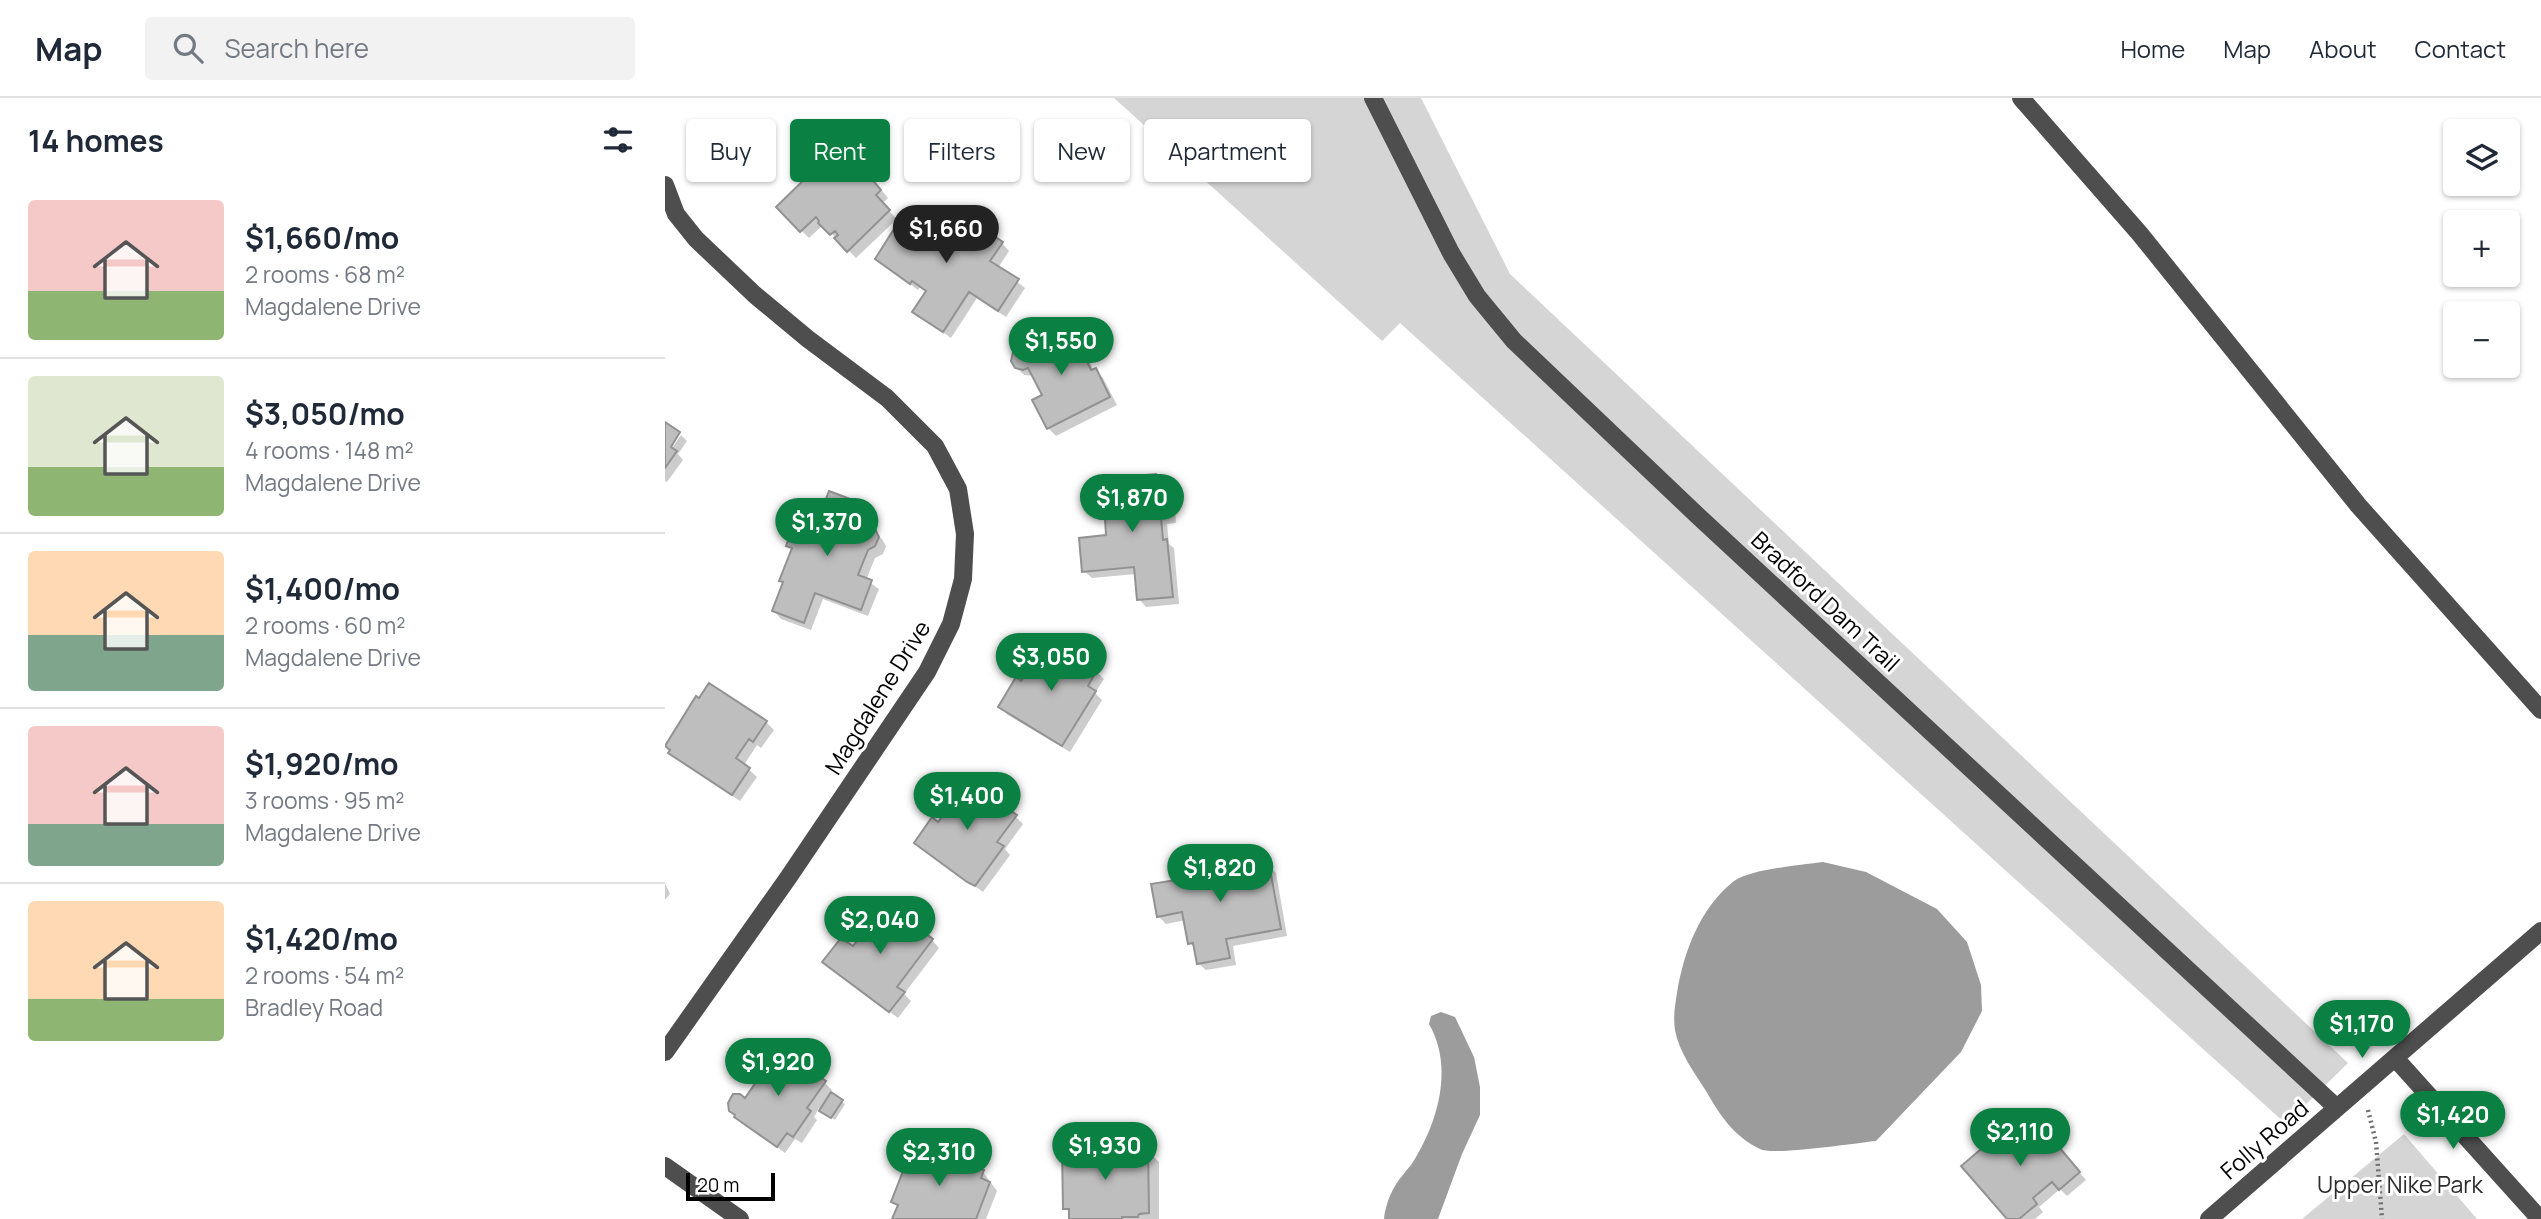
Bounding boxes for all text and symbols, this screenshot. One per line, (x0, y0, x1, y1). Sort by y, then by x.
search box (145, 17, 635, 80)
text: Map (35, 26, 103, 71)
icon: search (169, 29, 207, 67)
text: Search here (225, 30, 369, 66)
text: Home (2120, 32, 2185, 65)
text: Map (2223, 32, 2271, 65)
text: About (2309, 32, 2377, 65)
text: Contact (2415, 32, 2506, 65)
chip: Buy (686, 119, 776, 182)
chip: Rent (790, 119, 890, 182)
chip: Filters (904, 119, 1020, 182)
chip: New (1034, 119, 1130, 182)
chip: Apartment (1144, 119, 1311, 182)
map controls (2443, 119, 2520, 378)
button: layers (2443, 119, 2520, 196)
text: 14 homes (28, 120, 164, 161)
icon: filters (599, 121, 637, 159)
pin: $1,660 (889, 206, 1003, 265)
button: + (2443, 210, 2520, 287)
text: $1,660 (909, 212, 983, 244)
text: $1,660/mo (245, 217, 399, 258)
icon: home (84, 228, 168, 312)
text: 2 rooms · 68 m² (245, 258, 405, 290)
text: Magdalene Drive (245, 290, 421, 322)
button: − (2443, 301, 2520, 378)
pin: $1,550 (1004, 317, 1118, 377)
text: $1,550 (1025, 324, 1097, 356)
text: $3,050/mo (245, 393, 405, 434)
icon: home (84, 404, 168, 488)
text: 4 rooms · 148 m² (245, 434, 414, 466)
text: Magdalene Drive (245, 466, 421, 498)
pin: $1,870 (1075, 474, 1189, 534)
text: $1,870 (1096, 481, 1168, 513)
pin: $1,370 (770, 498, 884, 558)
text: $1,370 (791, 505, 863, 537)
street label: Bradford Dam Trail (1745, 524, 1907, 678)
text: $1,400/mo (245, 568, 400, 609)
icon: home (84, 579, 168, 663)
text: 2 rooms · 60 m² (245, 609, 406, 641)
street label: Magdalene Drive (817, 614, 937, 780)
pin: $3,050 (994, 634, 1108, 693)
text: $3,050 (1012, 640, 1090, 672)
text: Magdalene Drive (245, 641, 421, 673)
text: $1,920/mo (245, 743, 399, 784)
icon: home (84, 754, 168, 838)
pin: $1,400 (910, 772, 1024, 832)
text: $1,400 (930, 779, 1004, 811)
text: 3 rooms · 95 m² (245, 784, 404, 816)
text: Magdalene Drive (245, 816, 421, 848)
pin: $1,820 (1163, 844, 1277, 904)
text: $1,820 (1183, 851, 1257, 883)
pin: $2,040 (823, 896, 937, 956)
text: $2,040 (840, 903, 920, 935)
text: $1,420/mo (245, 918, 398, 959)
icon: home (84, 929, 168, 1013)
text: 2 rooms · 54 m² (245, 959, 404, 991)
text: Bradley Road (245, 991, 383, 1023)
pin: $1,170 (2305, 1000, 2419, 1060)
text: $1,170 (2329, 1007, 2395, 1039)
pin: $1,920 (721, 1038, 835, 1098)
text: $1,920 (741, 1045, 815, 1077)
pin: $1,420 (2396, 1091, 2510, 1151)
street label: Folly Road (2213, 1092, 2315, 1186)
text: $1,420 (2416, 1098, 2490, 1130)
pin: $2,110 (1963, 1108, 2077, 1168)
text: $2,110 (1986, 1115, 2054, 1147)
pin: $1,930 (1048, 1122, 1162, 1182)
pin: $2,310 (882, 1128, 996, 1188)
text: $1,930 (1068, 1129, 1142, 1161)
text: $2,310 (902, 1135, 976, 1167)
park label: Upper Nike Park (2317, 1168, 2484, 1200)
scale bar (686, 1170, 775, 1202)
text: 20 m (697, 1172, 739, 1198)

